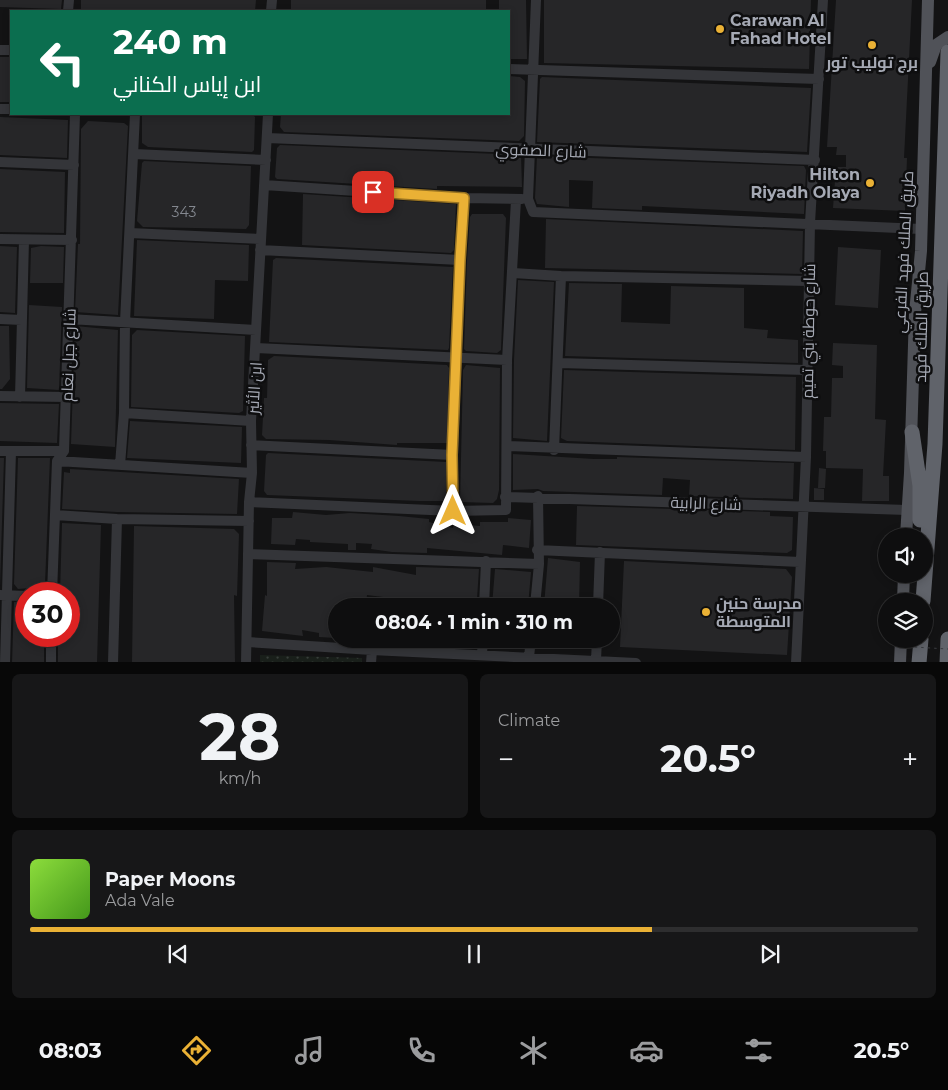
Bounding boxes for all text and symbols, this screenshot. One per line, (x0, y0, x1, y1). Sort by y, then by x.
place label: Carawan Al Fahad Hotel (730, 11, 831, 48)
text: 240 m (113, 20, 228, 63)
marker: Carawan Al Fahad Hotel (714, 23, 726, 35)
icon: left (30, 30, 95, 95)
marker: برج توليب تور (866, 39, 878, 51)
place label: برج توليب تور (825, 53, 918, 73)
text: ابن إياس الكناني (113, 71, 261, 98)
street label: شارع الصفوي (495, 139, 587, 166)
place label: Hilton Riyadh Olaya (750, 165, 860, 202)
street label: طريق الملك فهد الفرعي (890, 170, 921, 334)
pin (352, 171, 394, 213)
marker: Hilton Riyadh Olaya (864, 177, 876, 189)
icon: arrive (359, 178, 387, 206)
house number: 343 (172, 203, 197, 221)
street label: شارع حوطة بني تميم (798, 263, 823, 399)
street label: طريق الملك فهد (911, 271, 933, 383)
street label: شارع جبل نعام (57, 308, 82, 402)
street label: ابن الأثير (243, 361, 267, 416)
position arrow (426, 484, 478, 536)
street label: شارع الرابية (670, 493, 742, 516)
map controls (878, 528, 933, 648)
button: sound (878, 528, 933, 583)
speed limit sign: 30 (15, 582, 80, 647)
button: layers (878, 593, 933, 648)
place label: مدرسة حنين المتوسطة (716, 594, 802, 631)
marker: مدرسة حنين المتوسطة (700, 606, 712, 618)
text: 08:04 · 1 min · 310 m (375, 611, 573, 634)
text: 28 (199, 697, 281, 776)
text: Climate (498, 711, 560, 730)
text: 20.5° (660, 735, 756, 782)
text: − (498, 742, 514, 776)
text: + (902, 742, 918, 776)
text: km/h (219, 769, 261, 788)
text: Paper Moons (105, 868, 235, 891)
text: Ada Vale (105, 891, 175, 910)
icon: previous (164, 940, 192, 968)
icon: pause (460, 940, 488, 968)
icon: next (756, 940, 784, 968)
icon: directions (179, 1033, 214, 1068)
icon: music (292, 1033, 327, 1068)
icon: phone (404, 1033, 439, 1068)
icon: climate (516, 1033, 551, 1068)
icon: car (629, 1033, 664, 1068)
icon: filters (741, 1033, 776, 1068)
text: 08:03 (39, 1037, 102, 1064)
text: 20.5° (854, 1037, 909, 1064)

